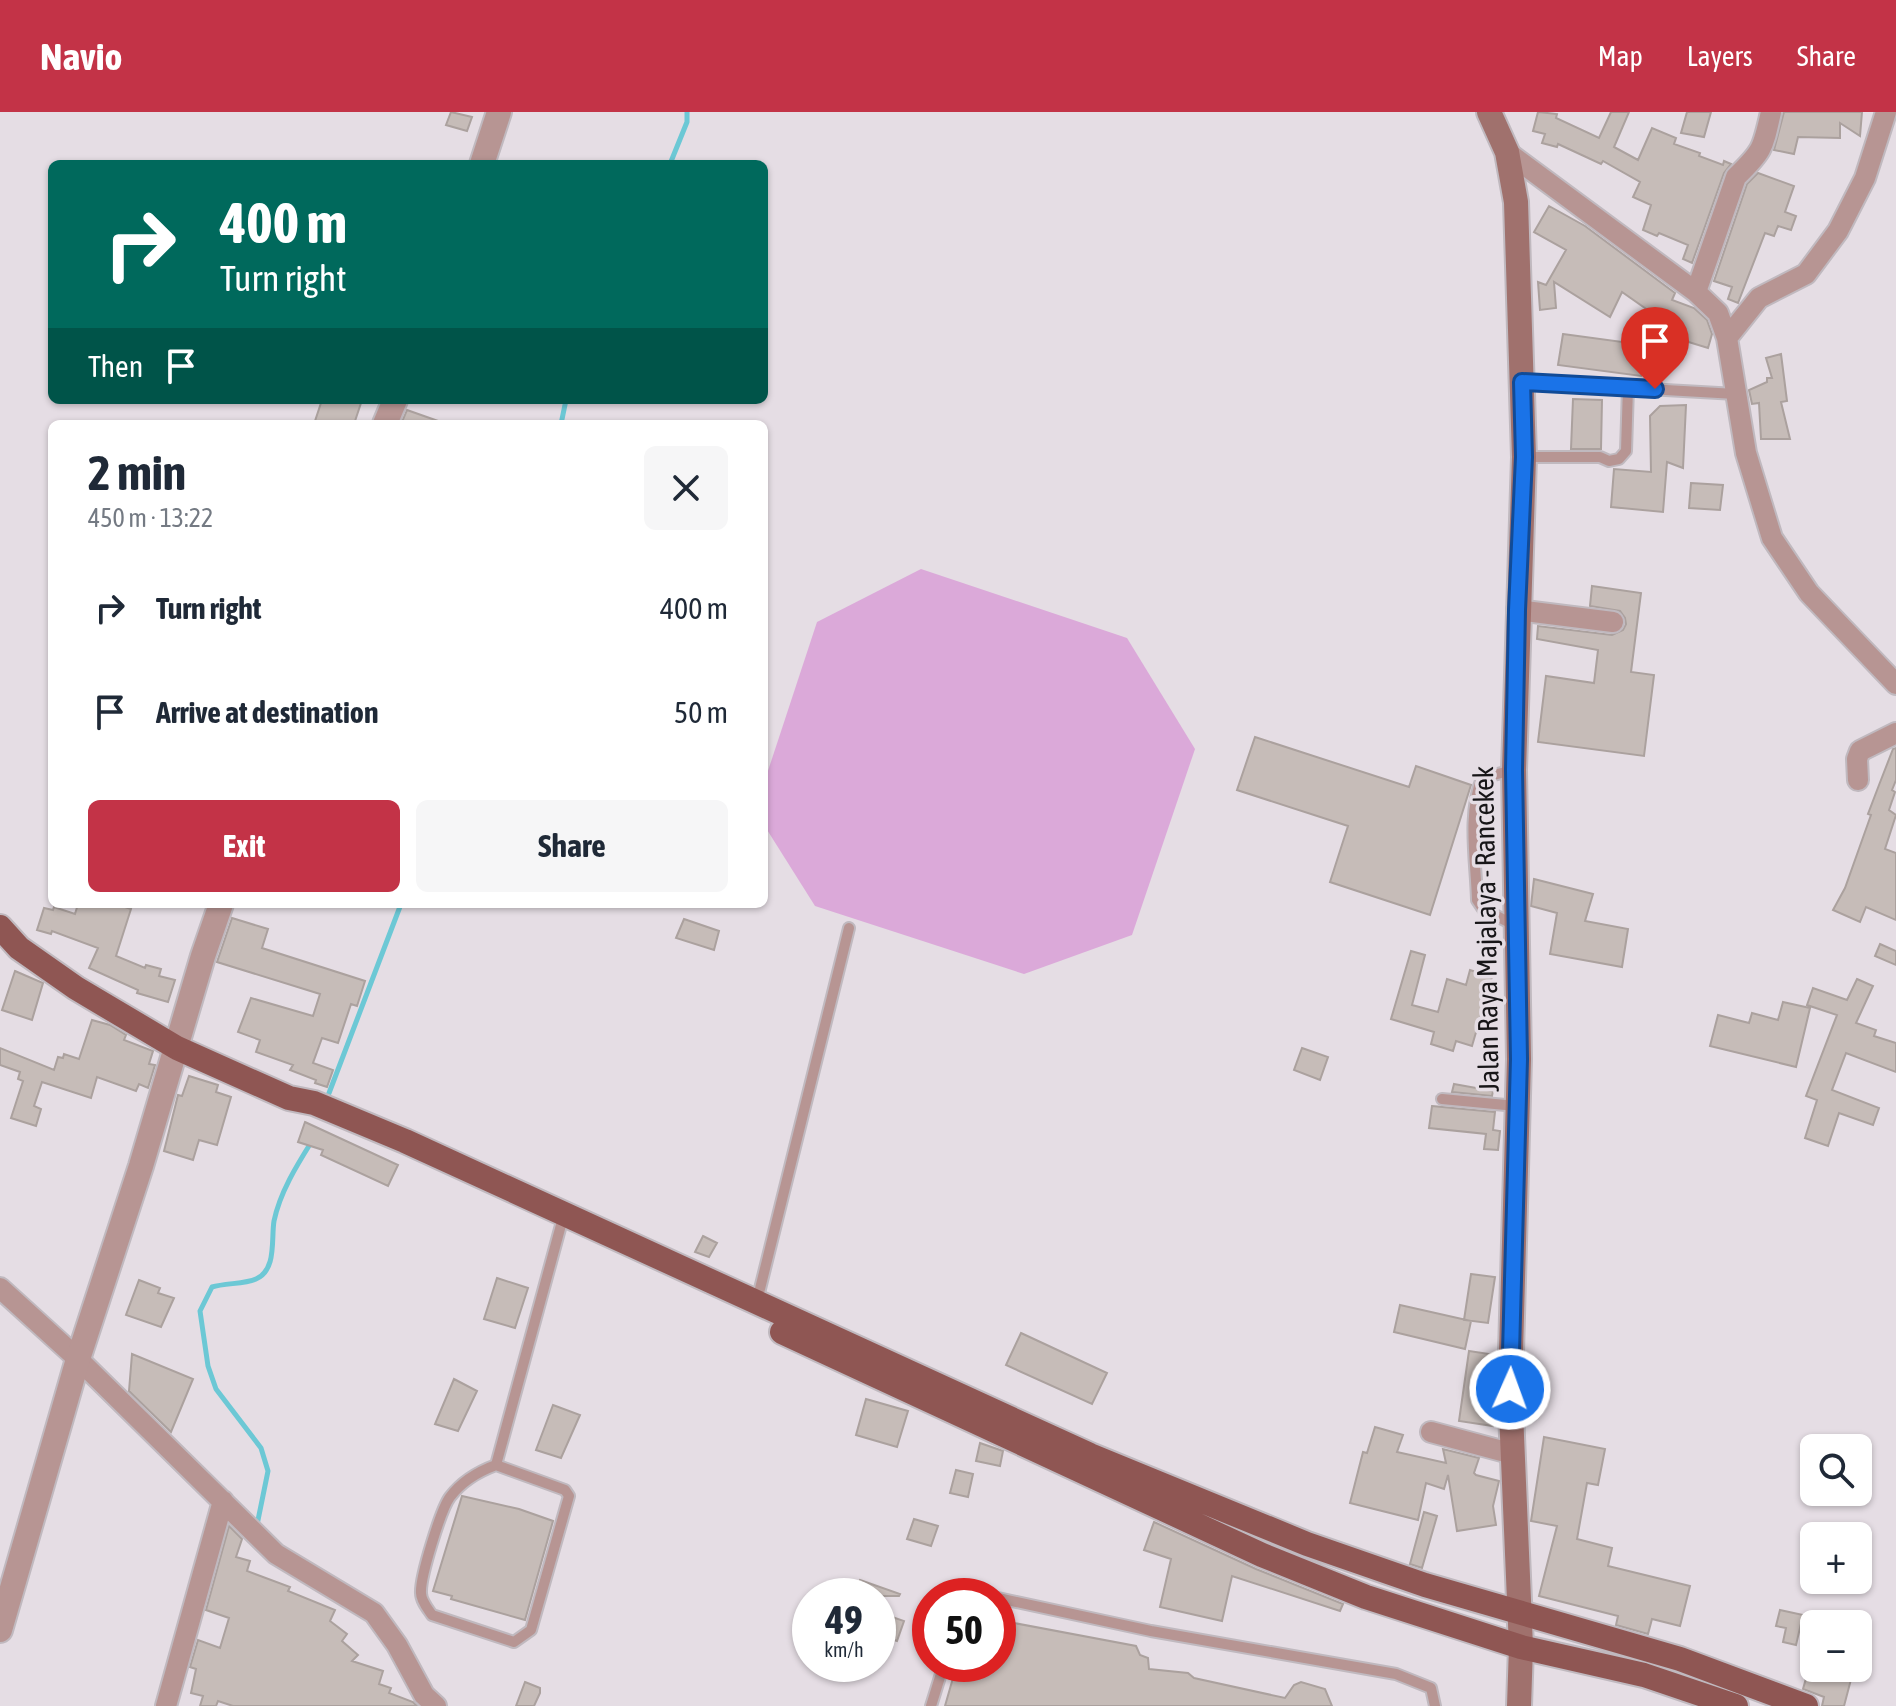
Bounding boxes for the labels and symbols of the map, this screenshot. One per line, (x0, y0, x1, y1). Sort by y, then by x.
pin (1621, 307, 1689, 389)
street label: Jalan Raya Majalaya - Rancekek (1467, 766, 1505, 1092)
position arrow (1468, 1347, 1552, 1431)
speed limit sign: 50 (912, 1578, 1016, 1682)

